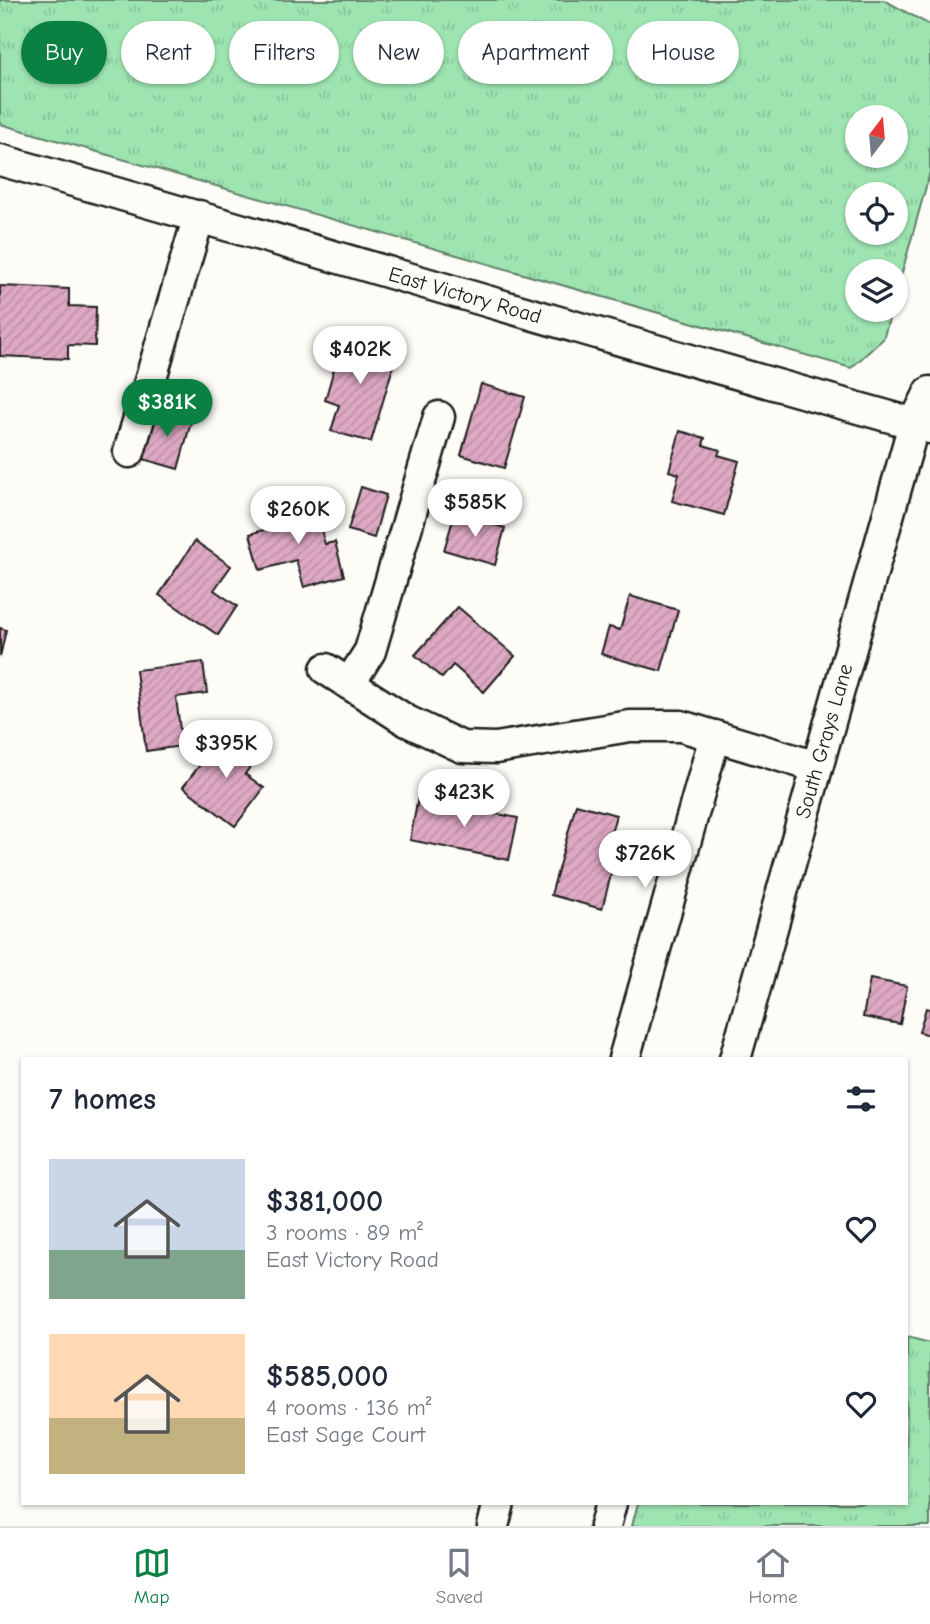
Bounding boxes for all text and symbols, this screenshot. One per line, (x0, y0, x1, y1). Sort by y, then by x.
chip: Buy (21, 21, 107, 84)
chip: Rent (121, 21, 215, 84)
chip: Filters (229, 21, 339, 84)
chip: New (353, 21, 444, 84)
chip: Apartment (458, 21, 613, 84)
chip: House (627, 21, 739, 84)
north arrow (845, 105, 908, 168)
map controls (845, 105, 908, 322)
button: locate (845, 182, 908, 245)
button: layers (845, 259, 908, 322)
street label: East Victory Road (386, 262, 544, 328)
pin: $402K (311, 326, 409, 386)
text: $402K (329, 335, 391, 362)
pin: $381K (118, 380, 216, 439)
text: $381K (138, 388, 196, 415)
pin: $585K (426, 480, 524, 539)
pin: $260K (249, 486, 347, 546)
text: $585K (444, 488, 507, 515)
text: $260K (266, 495, 330, 522)
street label: South Grays Lane (790, 661, 858, 821)
pin: $395K (177, 720, 275, 780)
text: $395K (195, 729, 257, 756)
pin: $423K (415, 770, 513, 829)
text: $423K (434, 778, 494, 805)
pin: $726K (596, 830, 694, 890)
text: $726K (615, 839, 675, 866)
icon: filters (842, 1080, 880, 1118)
text: 7 homes (49, 1082, 156, 1117)
text: $381,000 (266, 1184, 383, 1219)
icon: home (105, 1187, 189, 1271)
icon: heart (842, 1210, 880, 1248)
text: 3 rooms · 89 m² (266, 1219, 423, 1246)
text: East Victory Road (266, 1246, 439, 1273)
text: $585,000 (266, 1359, 389, 1394)
icon: home (105, 1362, 189, 1446)
icon: heart (842, 1385, 880, 1423)
text: 4 rooms · 136 m² (266, 1394, 432, 1421)
text: East Sage Court (266, 1421, 425, 1448)
tab: Map (133, 1544, 171, 1608)
tab: Saved (436, 1544, 483, 1608)
tab: Home (748, 1544, 797, 1608)

